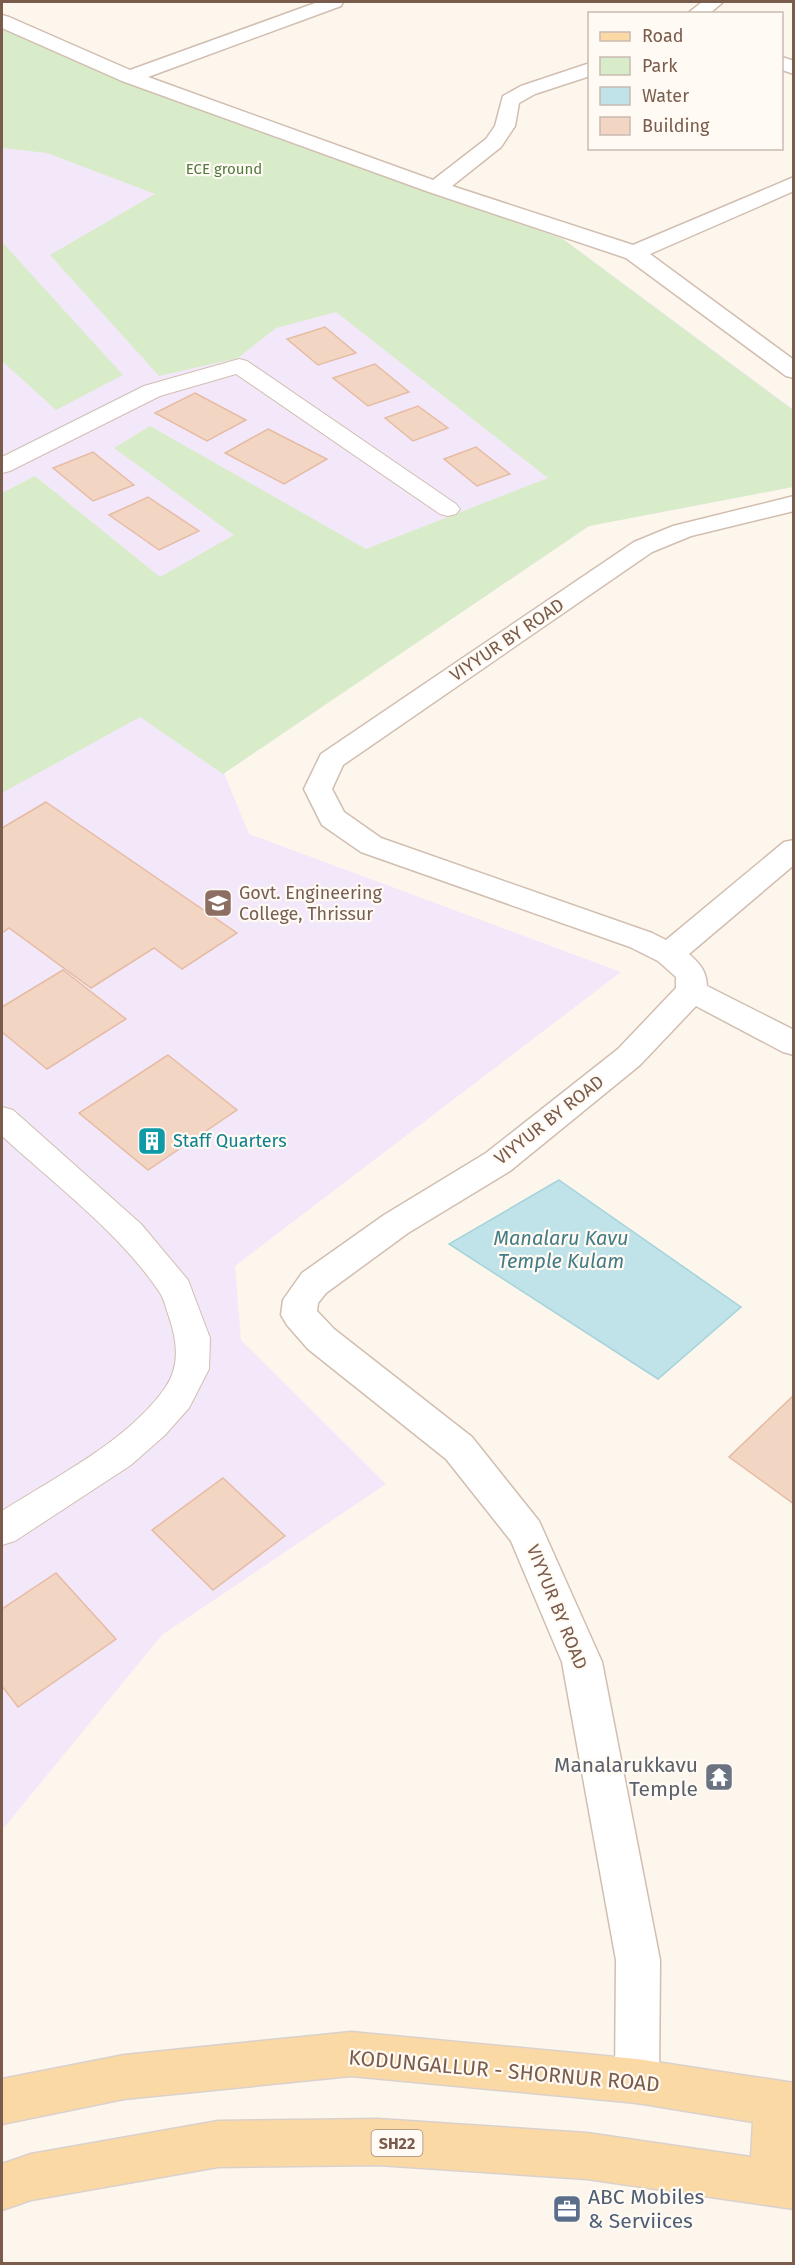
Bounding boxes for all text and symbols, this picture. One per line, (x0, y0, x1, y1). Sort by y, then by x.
legend (588, 12, 783, 150)
text: Road (642, 25, 684, 47)
text: Park (642, 55, 678, 77)
text: Water (642, 85, 689, 107)
text: Building (642, 115, 710, 137)
park label: ECE ground (186, 160, 262, 178)
street label: VIYYUR BY ROAD (446, 594, 568, 686)
place label: Govt. Engineering College, Thrissur (239, 882, 382, 925)
school or university icon: Govt. Engineering College, Thrissur (202, 887, 234, 919)
street label: VIYYUR BY ROAD (490, 1070, 608, 1170)
building icon: Staff Quarters (136, 1125, 168, 1157)
place label: Staff Quarters (173, 1130, 287, 1152)
water label: Manalaru Kavu Temple Kulam (493, 1226, 629, 1273)
street label: VIYYUR BY ROAD (522, 1541, 592, 1673)
place label: Manalarukkavu Temple (554, 1752, 698, 1802)
temple icon: Manalarukkavu Temple (703, 1761, 735, 1793)
street label: KODUNGALLUR - SHORNUR ROAD (347, 2044, 661, 2098)
road number: SH22 (372, 2130, 422, 2156)
place label: ABC Mobiles & Serviices (588, 2184, 705, 2234)
office icon: ABC Mobiles & Serviices (551, 2193, 583, 2225)

